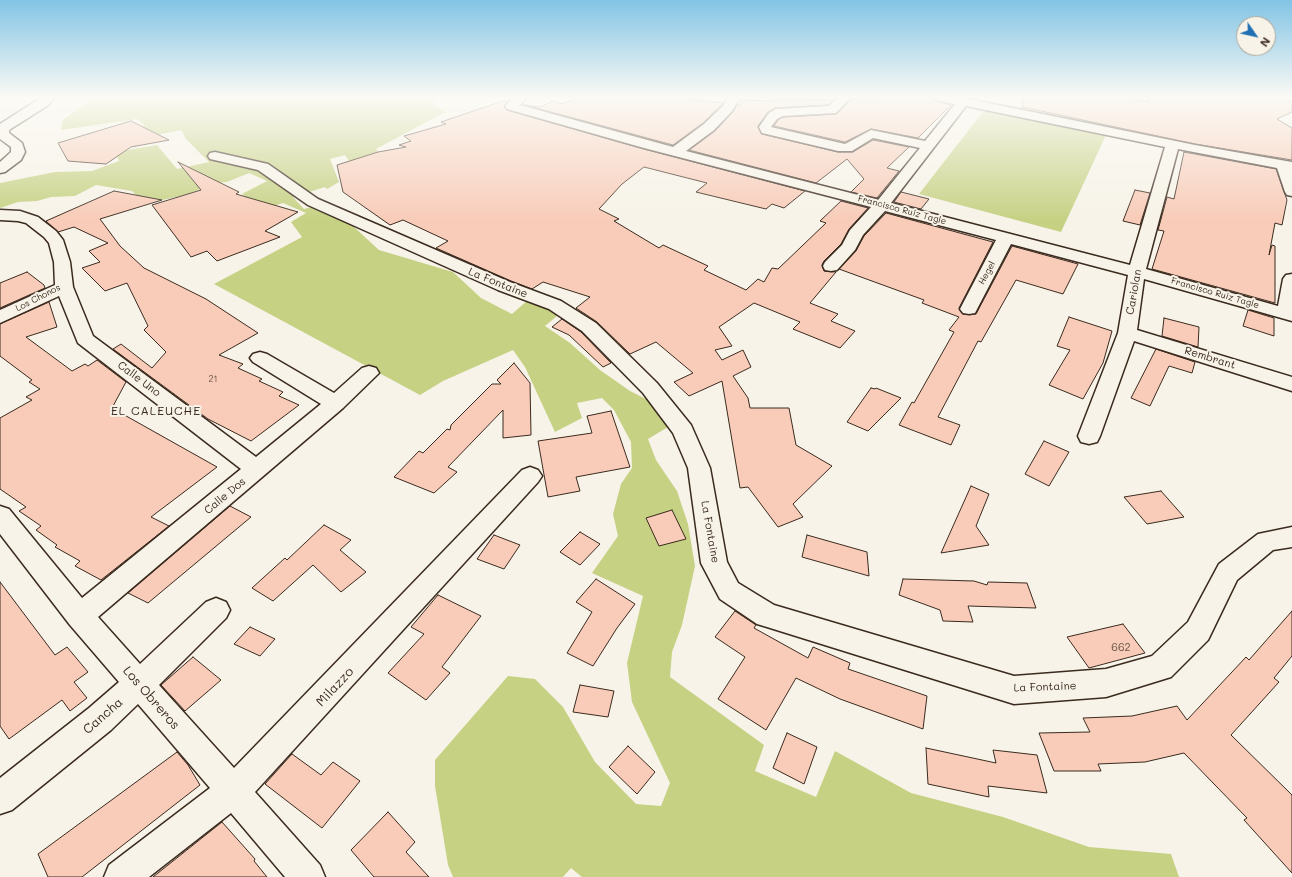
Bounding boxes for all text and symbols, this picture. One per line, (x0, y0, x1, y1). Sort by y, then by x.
north arrow (1236, 16, 1276, 56)
text: N (1257, 35, 1274, 50)
street label: Francisco Ruiz Tagle (857, 193, 947, 227)
street label: Hegel (976, 259, 998, 287)
street label: La Fontaine (466, 265, 530, 301)
street label: Cariolan (1124, 268, 1144, 316)
street label: Francisco Ruiz Tagle (1170, 275, 1260, 311)
street label: Los Chonos (14, 282, 62, 314)
street label: Rembrant (1183, 344, 1237, 372)
street label: Calle Uno (115, 359, 163, 399)
house number: 21 (208, 374, 218, 384)
district label: EL CALEUCHE (111, 404, 201, 418)
street label: Calle Dos (202, 475, 248, 517)
street label: La Fontaine (698, 500, 722, 564)
house number: 662 (1111, 641, 1131, 655)
street label: Los Obreros (119, 663, 183, 733)
street label: Milazzo (313, 664, 357, 710)
street label: La Fontaine (1013, 679, 1077, 695)
street label: Cancha (80, 694, 126, 738)

